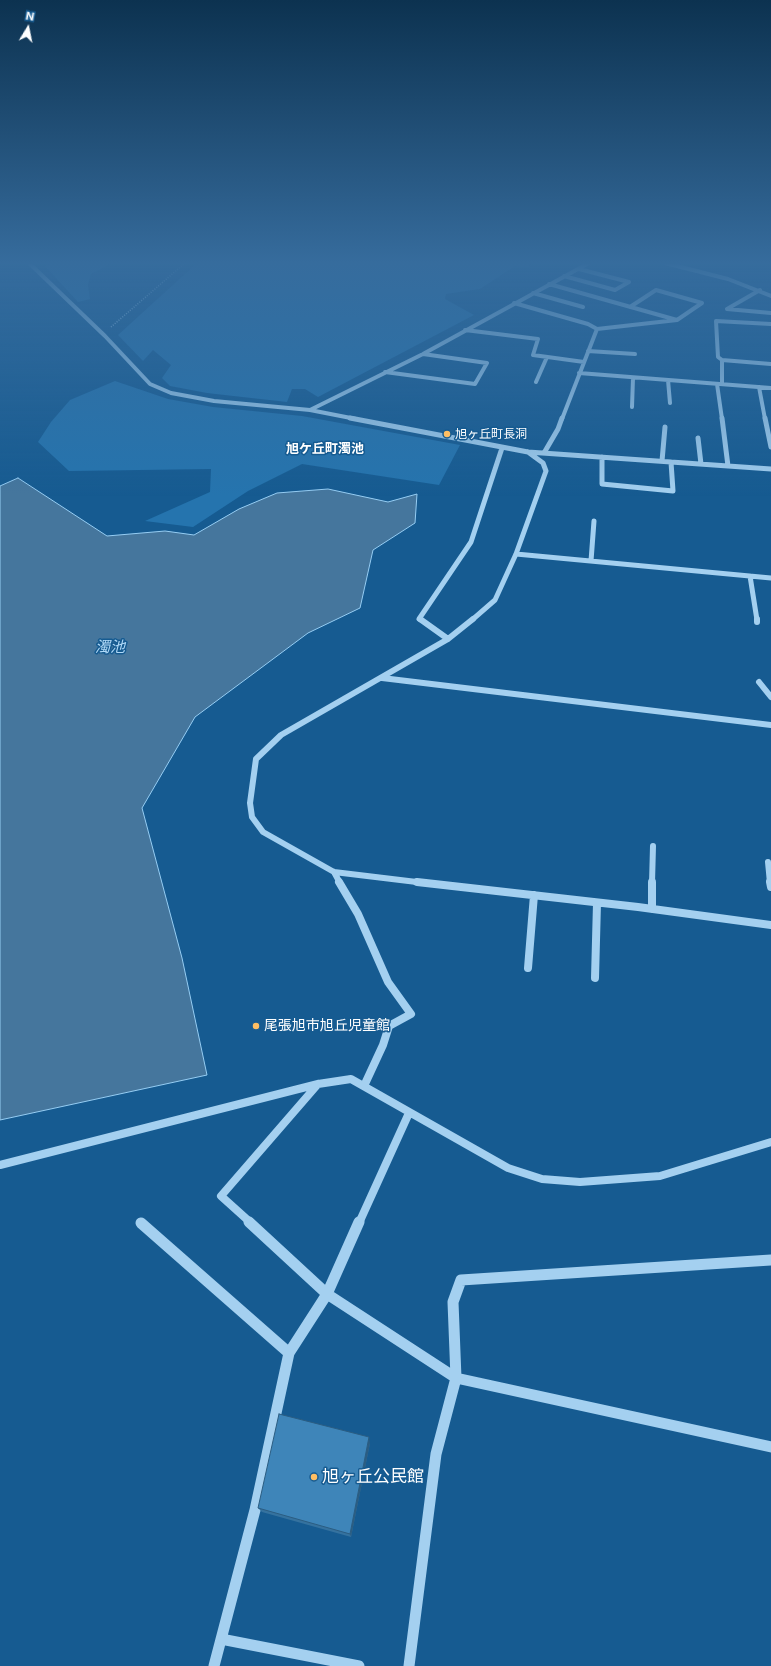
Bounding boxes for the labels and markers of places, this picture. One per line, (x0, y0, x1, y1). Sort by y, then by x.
place label: 旭ヶ丘町長洞 (455, 427, 527, 441)
marker: 旭ヶ丘町長洞 (442, 429, 452, 439)
place label: 尾張旭市旭丘児童館 (264, 1018, 390, 1034)
marker: 尾張旭市旭丘児童館 (251, 1021, 261, 1031)
place label: 旭ヶ丘公民館 (322, 1467, 424, 1487)
marker: 旭ヶ丘公民館 (309, 1472, 319, 1482)

